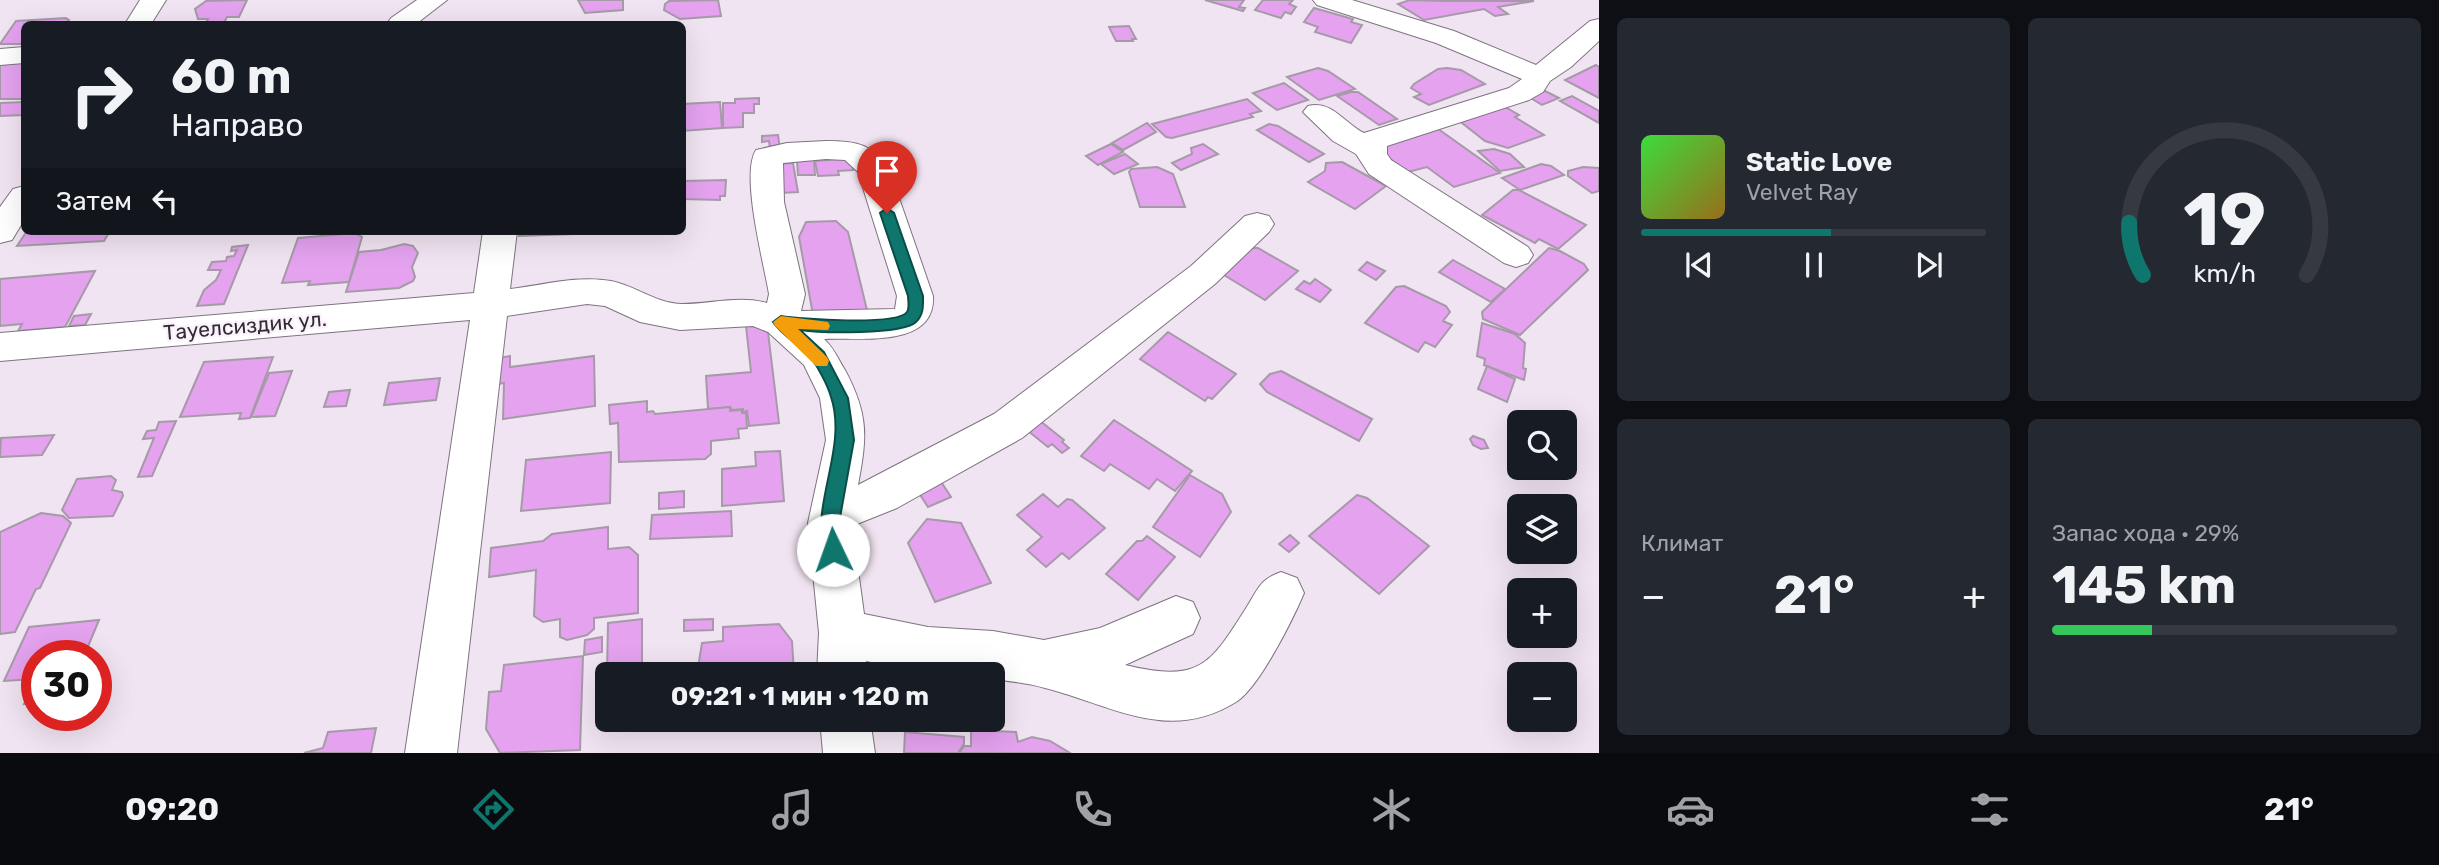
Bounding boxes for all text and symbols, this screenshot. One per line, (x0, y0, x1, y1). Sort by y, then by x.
text: 60 m (171, 47, 292, 105)
icon: right (56, 49, 147, 140)
text: Направо (171, 106, 304, 144)
pin (857, 141, 917, 213)
text: Static Love (1746, 147, 1892, 178)
icon: arrive (868, 152, 906, 190)
text: Velvet Ray (1746, 178, 1858, 206)
text: 19 (2183, 178, 2266, 264)
icon: left (146, 182, 184, 220)
text: Затем (56, 186, 132, 217)
icon: previous (1680, 246, 1718, 284)
icon: pause (1795, 246, 1833, 284)
icon: next (1910, 246, 1948, 284)
text: km/h (2193, 259, 2256, 288)
street label: Тауелсиздик ул. (162, 306, 328, 345)
map controls (1507, 410, 1577, 732)
button: search (1507, 410, 1577, 480)
button: layers (1507, 494, 1577, 564)
position arrow (796, 513, 870, 587)
text: Запас хода · 29% (2052, 519, 2239, 547)
text: Климат (1641, 529, 1723, 557)
text: 145 km (2052, 554, 2236, 616)
text: 21° (1774, 564, 1855, 626)
text: − (1641, 573, 1666, 619)
text: + (1962, 573, 1986, 619)
button: + (1507, 578, 1577, 648)
speed limit sign: 30 (21, 640, 112, 731)
button: − (1507, 662, 1577, 732)
text: 09:21 · 1 мин · 120 m (671, 681, 929, 712)
icon: directions (469, 785, 518, 834)
icon: music (768, 785, 817, 834)
icon: phone (1068, 785, 1117, 834)
icon: climate (1367, 785, 1416, 834)
icon: car (1666, 785, 1715, 834)
icon: filters (1965, 785, 2014, 834)
text: 09:20 (125, 790, 219, 828)
text: 21° (2264, 790, 2314, 828)

